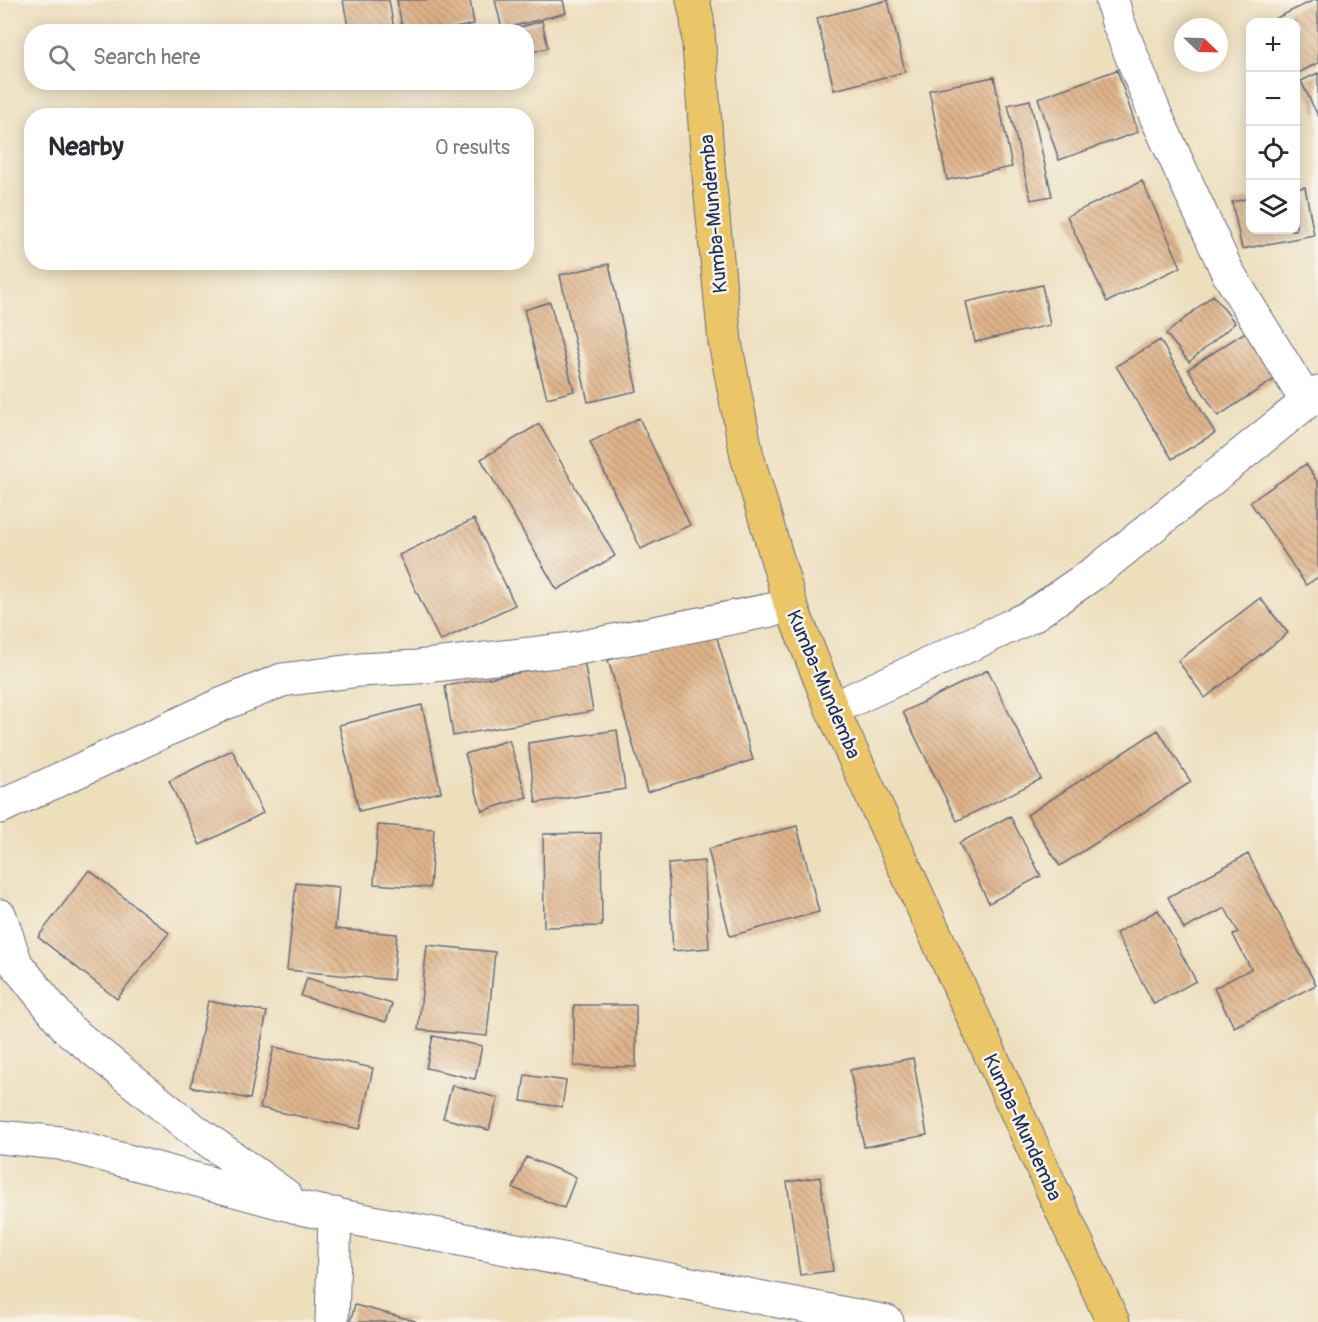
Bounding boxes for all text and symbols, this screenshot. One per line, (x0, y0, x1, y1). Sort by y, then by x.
north arrow (1174, 18, 1228, 72)
map controls (1246, 18, 1300, 234)
button: + (1246, 18, 1300, 72)
search box (24, 24, 534, 90)
icon: search (45, 41, 78, 74)
text: Search here (93, 43, 200, 71)
button: − (1246, 72, 1300, 126)
button: locate (1246, 126, 1300, 180)
text: Nearby (48, 131, 124, 163)
street label: Kumba-Mundemba (694, 134, 733, 294)
text: 0 results (435, 135, 510, 160)
button: layers (1246, 180, 1300, 234)
street label: Kumba-Mundemba (781, 606, 866, 762)
street label: Kumba-Mundemba (978, 1050, 1068, 1205)

